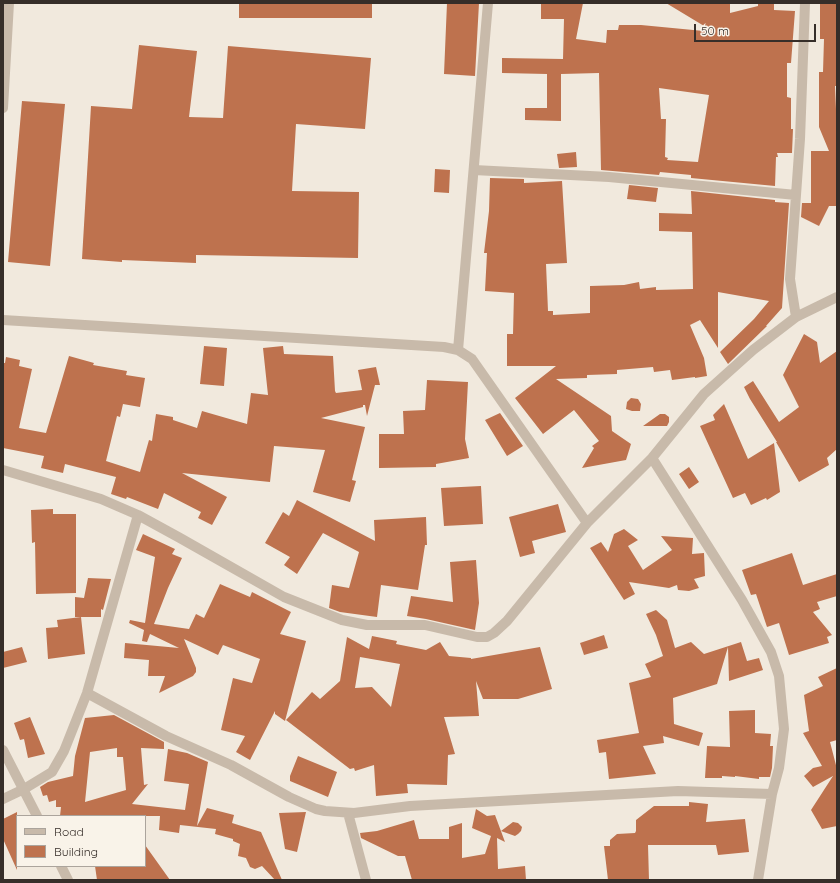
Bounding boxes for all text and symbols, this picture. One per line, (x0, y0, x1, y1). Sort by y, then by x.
scale bar (696, 16, 818, 42)
text: 50 m (701, 23, 729, 38)
legend (16, 815, 146, 867)
text: Road (54, 824, 84, 839)
text: Building (54, 844, 98, 859)

